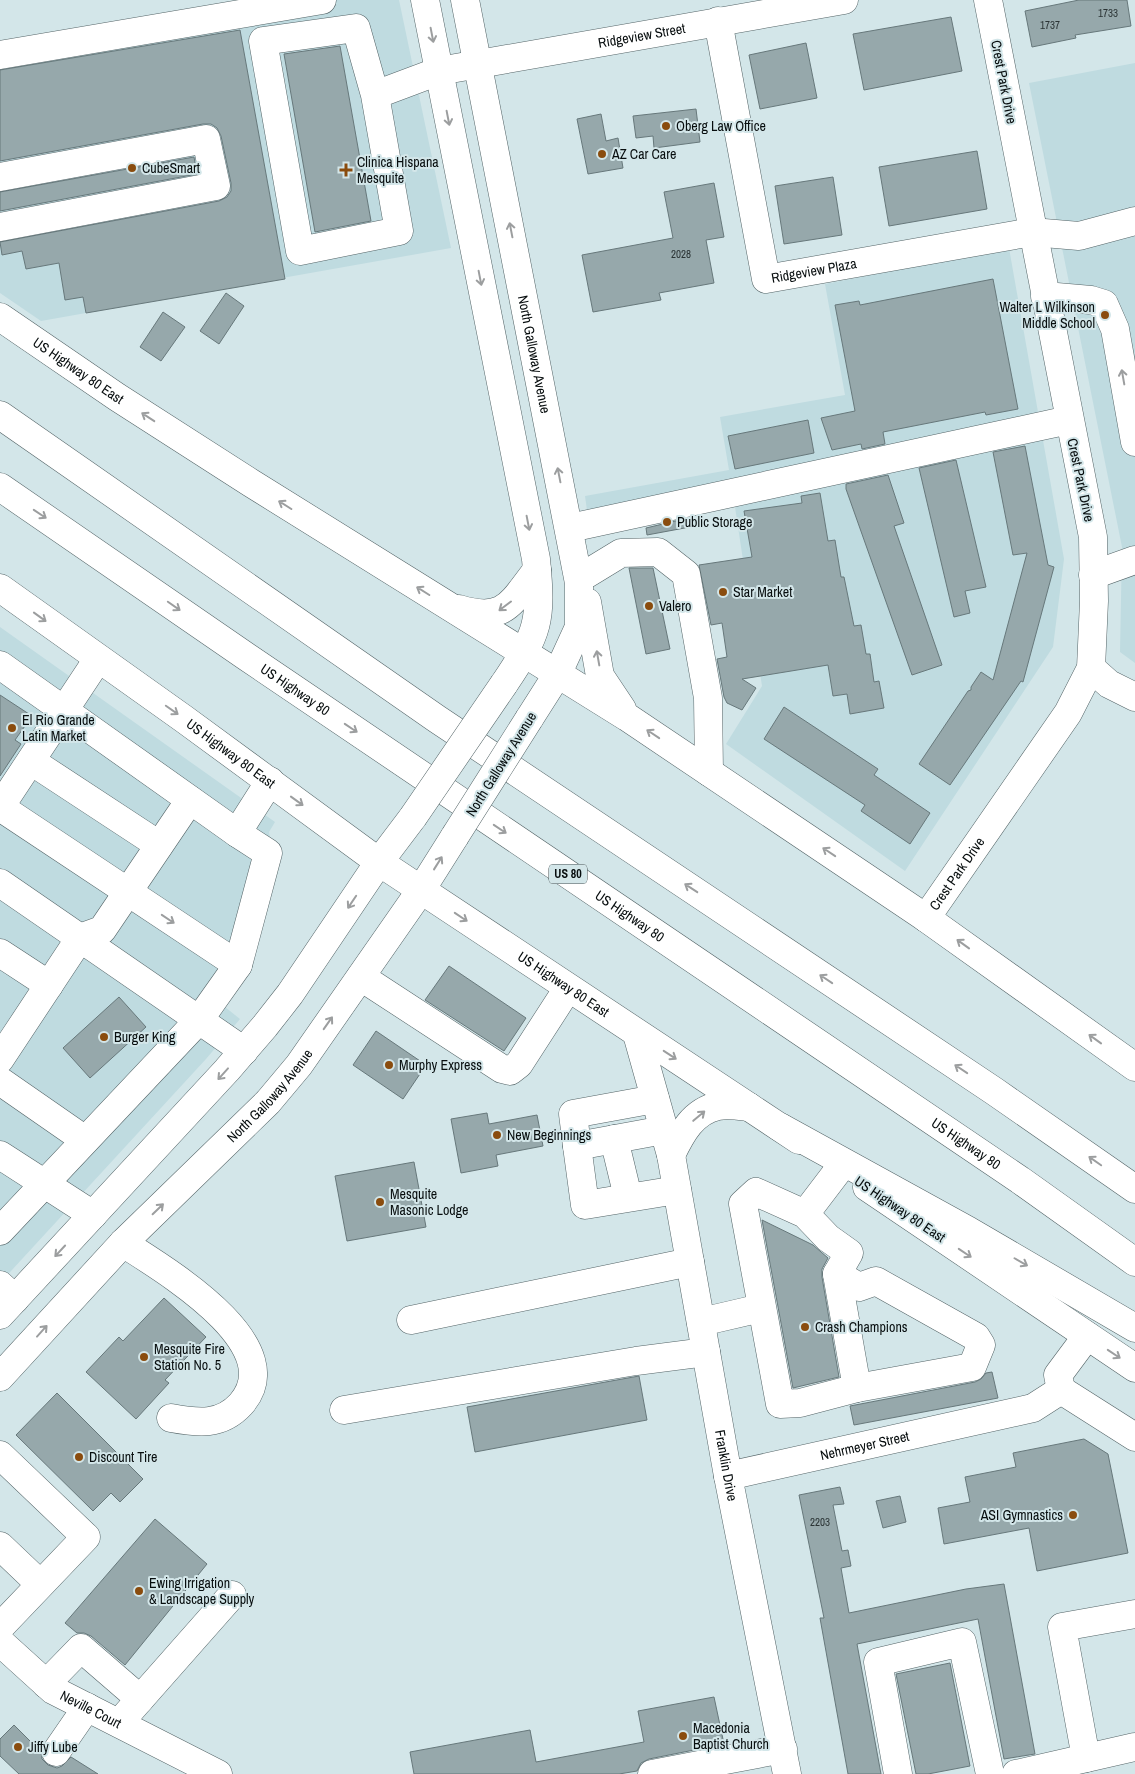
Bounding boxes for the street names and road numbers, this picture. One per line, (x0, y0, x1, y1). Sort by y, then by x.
street label: Ridgeview Street (597, 19, 687, 52)
street label: Crest Park Drive (987, 39, 1021, 125)
street label: Ridgeview Plaza (770, 254, 858, 287)
street label: North Galloway Avenue (514, 294, 555, 415)
street label: US Highway 80 East (30, 333, 127, 408)
street label: Crest Park Drive (1063, 437, 1099, 523)
street label: US Highway 80 (257, 660, 333, 719)
street label: North Galloway Avenue (462, 708, 540, 820)
street label: US Highway 80 East (183, 715, 279, 792)
street label: Crest Park Drive (925, 834, 988, 914)
road number: US 80 (549, 864, 587, 884)
street label: US Highway 80 (592, 886, 668, 946)
street label: US Highway 80 East (514, 947, 613, 1021)
street label: North Galloway Avenue (223, 1045, 316, 1146)
street label: US Highway 80 (928, 1114, 1004, 1173)
street label: US Highway 80 East (851, 1172, 949, 1246)
street label: Nehrmeyer Street (818, 1427, 911, 1464)
street label: Franklin Drive (711, 1428, 742, 1503)
street label: Neville Court (57, 1686, 125, 1732)

